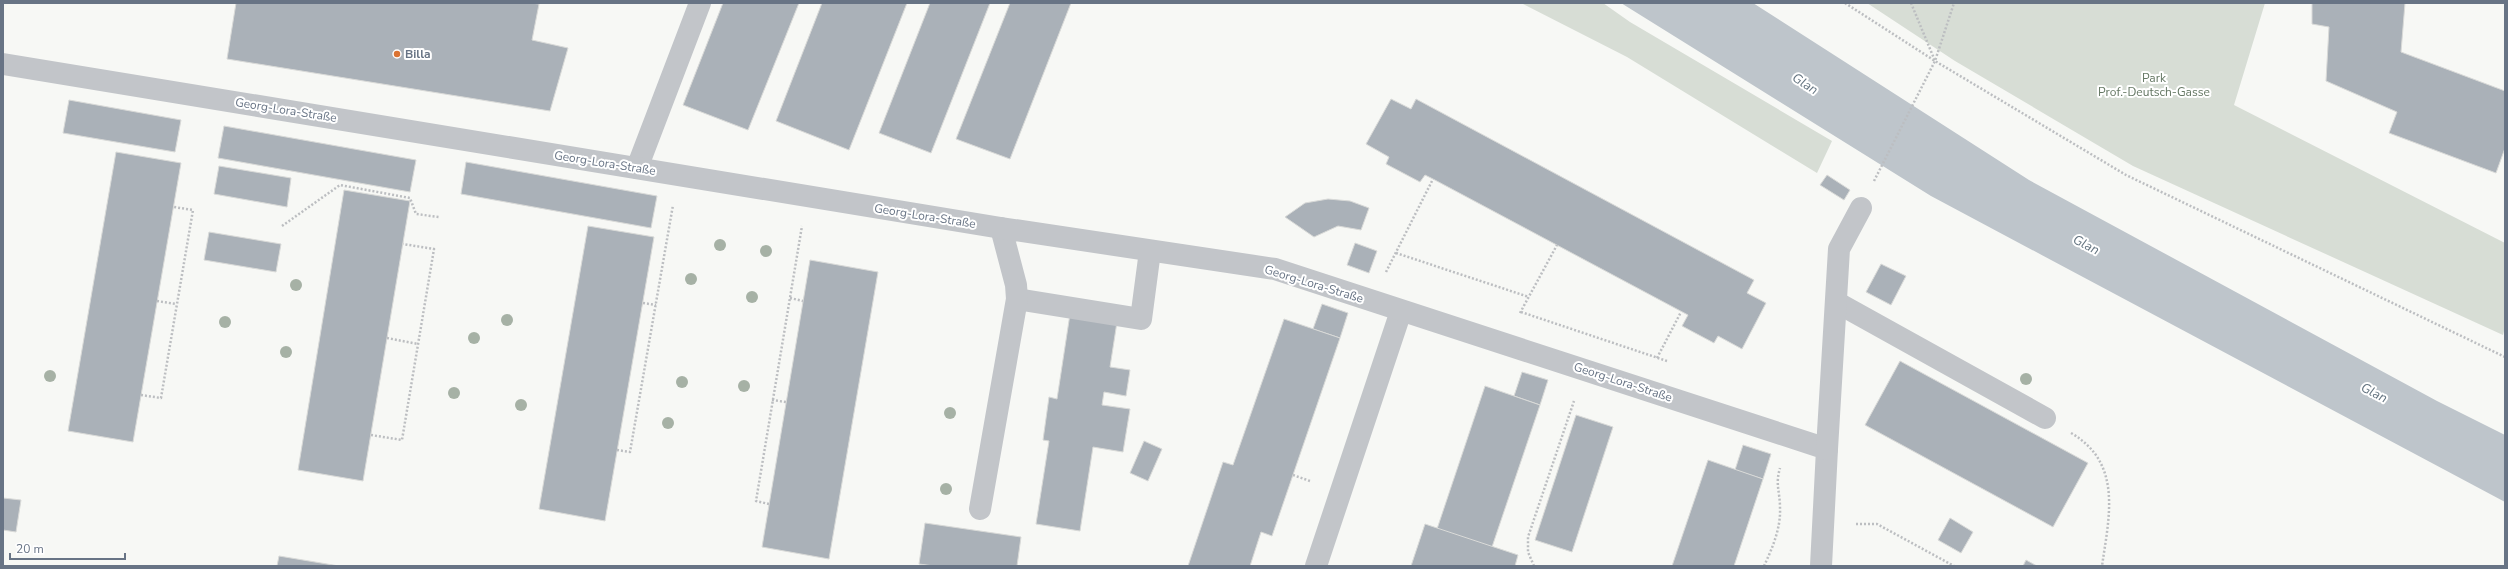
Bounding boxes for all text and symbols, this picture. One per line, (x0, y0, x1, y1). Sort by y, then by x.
place label: Billa (405, 46, 431, 62)
marker: Billa (392, 49, 402, 59)
water label: Glan (1789, 69, 1821, 99)
park label: Park Prof.-Deutsch-Gasse (2098, 70, 2210, 100)
street label: Georg-Lora-Straße (234, 94, 338, 126)
street label: Georg-Lora-Straße (553, 147, 657, 179)
street label: Georg-Lora-Straße (873, 200, 977, 232)
water label: Glan (2070, 231, 2102, 259)
street label: Georg-Lora-Straße (1263, 261, 1365, 307)
street label: Georg-Lora-Straße (1572, 359, 1674, 405)
water label: Glan (2358, 379, 2390, 407)
scale bar (10, 535, 125, 561)
text: 20 m (16, 541, 44, 557)

